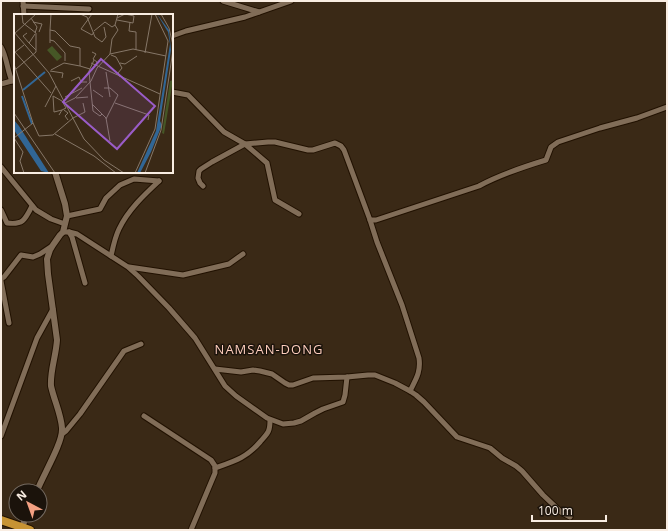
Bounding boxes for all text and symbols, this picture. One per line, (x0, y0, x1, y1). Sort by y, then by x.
inset map (14, 14, 173, 173)
district label: NAMSAN-DONG (215, 340, 323, 358)
north arrow (8, 483, 48, 523)
text: N (13, 486, 29, 504)
scale bar (532, 497, 606, 523)
text: 100 m (538, 502, 573, 519)

